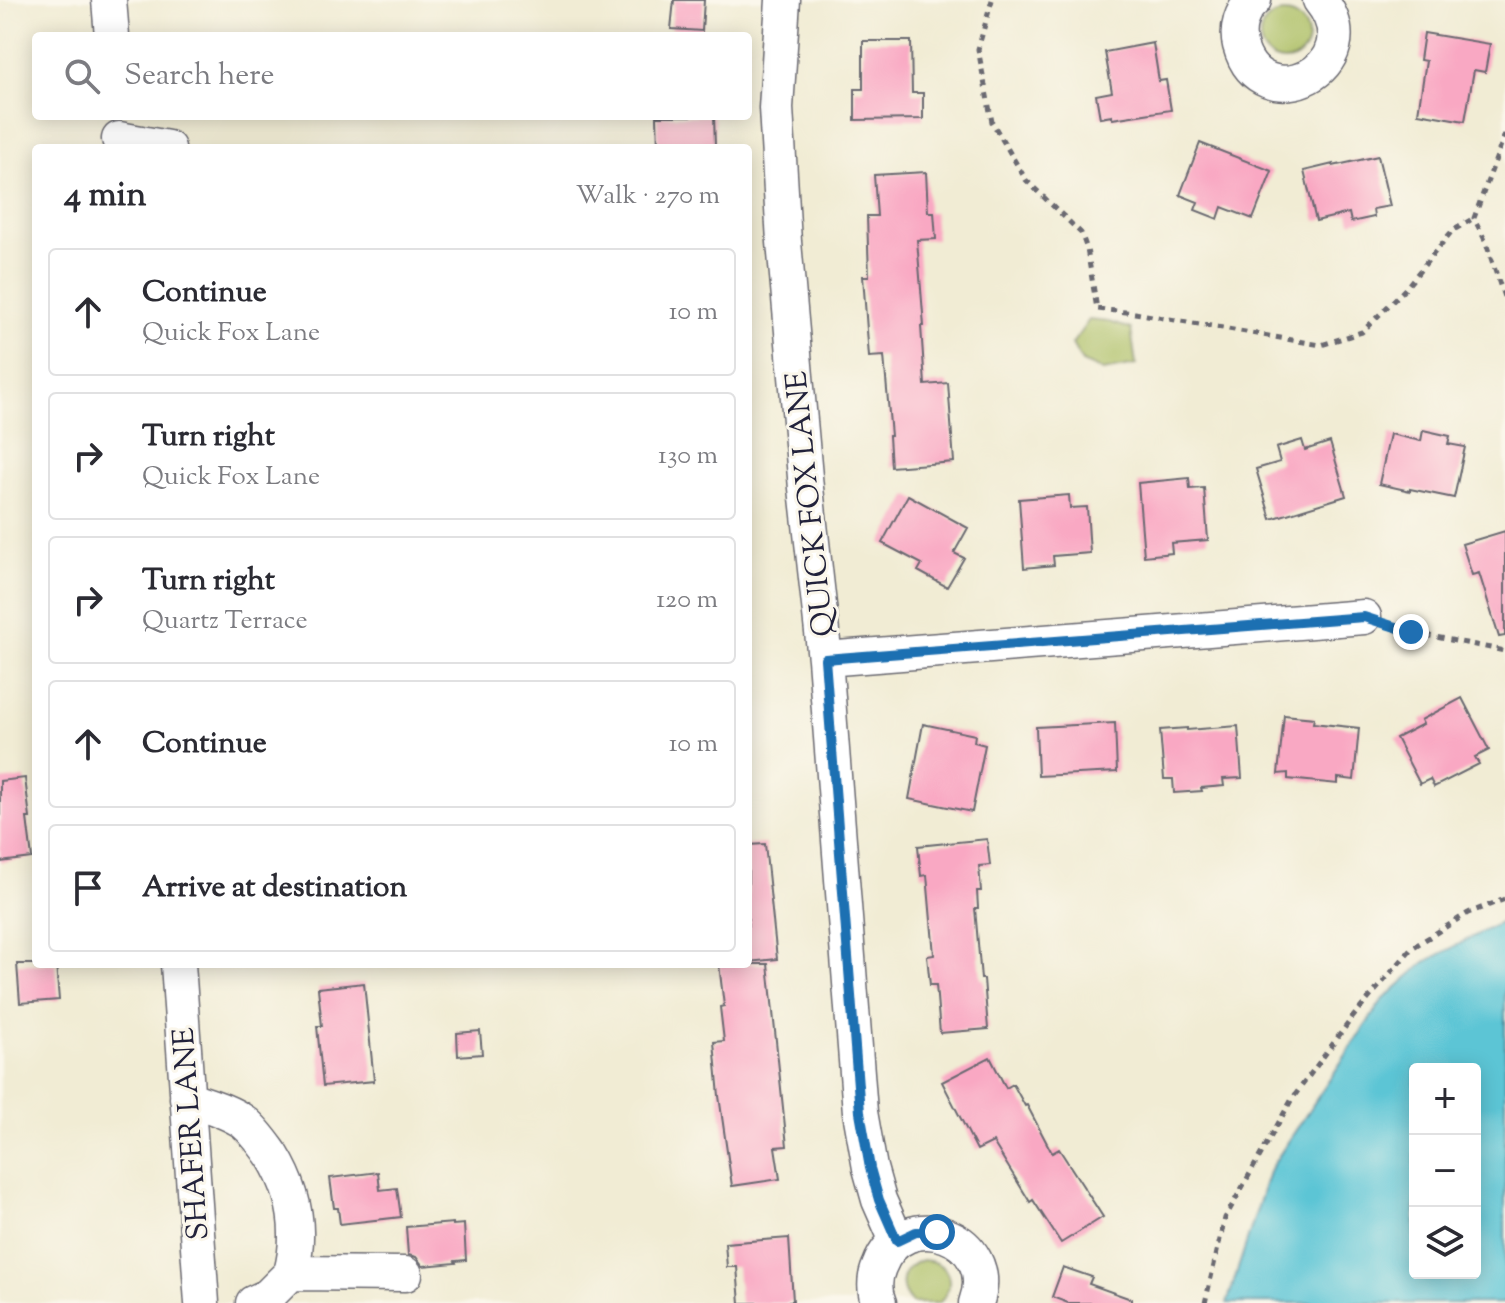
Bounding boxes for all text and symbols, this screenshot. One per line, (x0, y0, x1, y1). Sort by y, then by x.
search box (32, 32, 752, 120)
icon: search (60, 54, 104, 98)
text: Search here (124, 55, 274, 98)
text: 4 min (64, 172, 146, 221)
text: Walk · 270 m (576, 178, 720, 215)
text: Continue (142, 272, 267, 315)
icon: ahead (66, 290, 110, 334)
text: 10 m (669, 294, 718, 331)
text: Quick Fox Lane (142, 315, 320, 352)
street label: QUICK FOX LANE (776, 369, 847, 639)
text: Turn right (142, 416, 275, 459)
icon: right (66, 434, 110, 478)
text: 130 m (658, 438, 718, 475)
text: Quick Fox Lane (142, 459, 320, 496)
text: Turn right (142, 560, 275, 603)
icon: right (66, 578, 110, 622)
text: 120 m (656, 582, 718, 619)
text: Quartz Terrace (142, 603, 308, 640)
route end (1393, 614, 1429, 650)
icon: ahead (66, 722, 110, 766)
text: Continue (142, 723, 267, 766)
text: 10 m (669, 726, 718, 763)
icon: arrive (66, 866, 110, 910)
text: Arrive at destination (142, 867, 407, 910)
street label: SHAFER LANE (164, 1026, 221, 1242)
map controls (1409, 1063, 1481, 1279)
button: + (1409, 1063, 1481, 1135)
button: − (1409, 1135, 1481, 1207)
button: layers (1409, 1207, 1481, 1279)
route start (919, 1214, 955, 1250)

